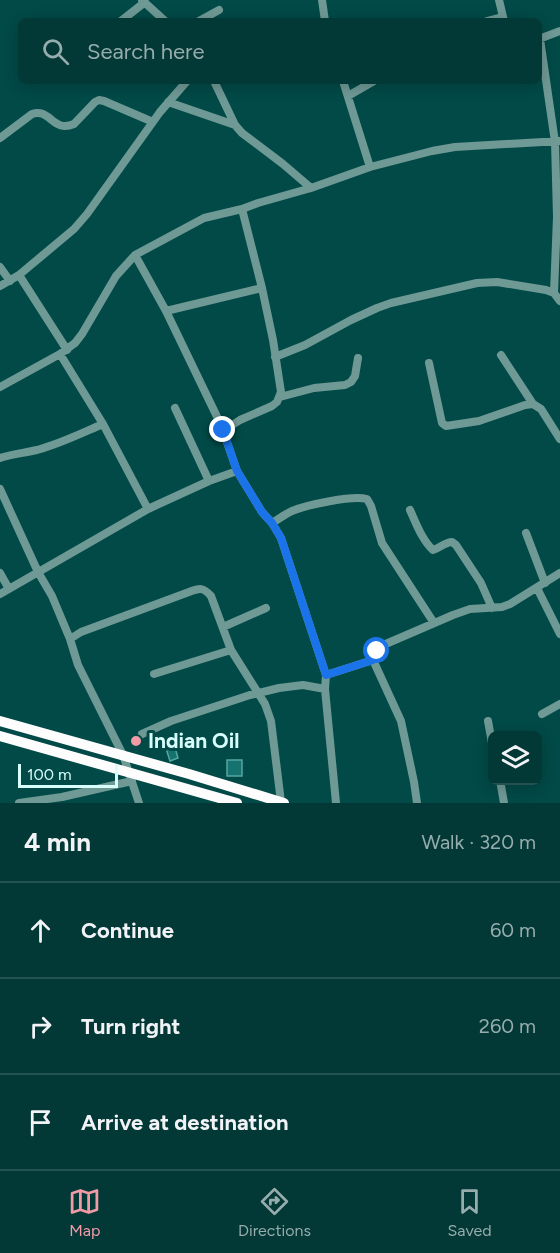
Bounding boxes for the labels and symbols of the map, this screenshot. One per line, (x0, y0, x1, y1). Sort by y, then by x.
route end (209, 416, 235, 442)
route start (363, 637, 389, 663)
place label: Indian Oil (148, 728, 239, 753)
marker: Indian Oil (129, 734, 143, 748)
scale bar (18, 761, 118, 788)

